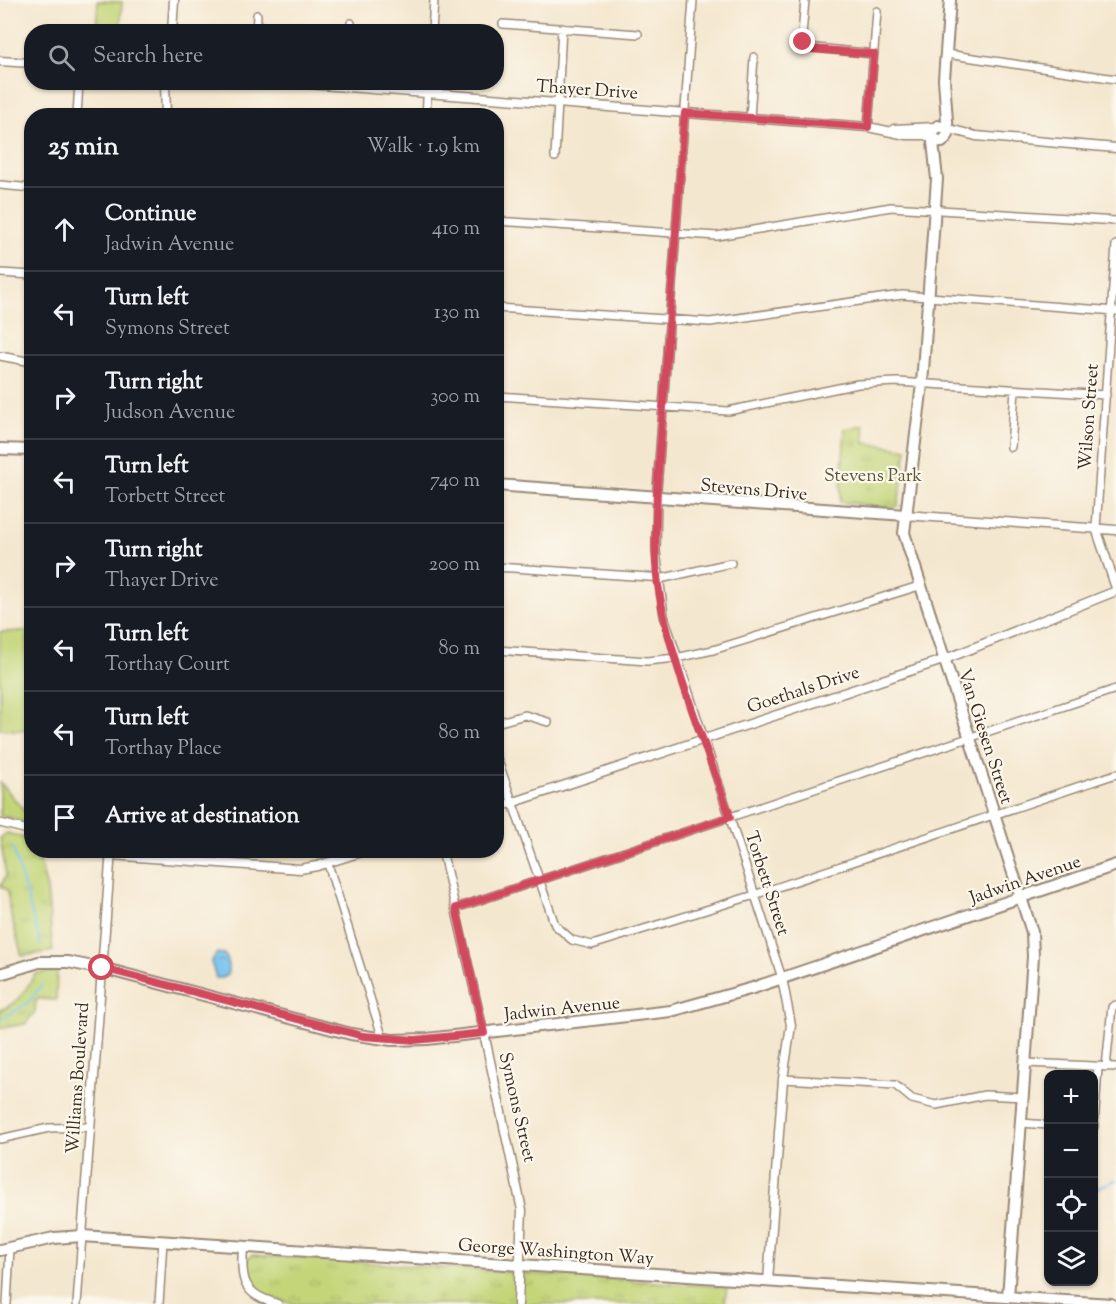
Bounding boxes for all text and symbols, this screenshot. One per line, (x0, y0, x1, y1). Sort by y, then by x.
search box (24, 24, 504, 90)
route end (789, 28, 815, 54)
icon: search (45, 41, 78, 74)
text: Search here (93, 41, 203, 73)
street label: Thayer Drive (535, 74, 639, 108)
text: 25 min (48, 129, 119, 166)
text: Walk · 1.9 km (367, 133, 480, 162)
text: Continue (105, 199, 196, 231)
icon: ahead (48, 213, 81, 246)
text: 410 m (432, 215, 480, 244)
text: Jadwin Avenue (105, 231, 234, 260)
text: Turn left (105, 283, 188, 315)
icon: left (48, 297, 81, 330)
text: 130 m (434, 299, 480, 328)
text: Symons Street (105, 315, 230, 344)
street label: Wilson Street (1073, 363, 1107, 471)
text: Turn right (105, 367, 202, 399)
icon: right (48, 381, 81, 414)
text: 300 m (430, 383, 480, 412)
text: Judson Avenue (105, 399, 235, 428)
text: Turn left (105, 451, 188, 483)
park label: Stevens Park (824, 464, 922, 490)
icon: left (48, 465, 81, 498)
text: 740 m (430, 467, 480, 496)
street label: Stevens Drive (699, 473, 808, 509)
text: Torbett Street (105, 483, 225, 512)
text: Turn right (105, 535, 202, 567)
icon: right (48, 549, 81, 582)
text: 200 m (429, 551, 480, 580)
text: Thayer Drive (105, 567, 219, 596)
text: Turn left (105, 619, 188, 651)
icon: left (48, 633, 81, 666)
text: 80 m (439, 635, 480, 664)
text: Torthay Court (105, 651, 230, 680)
street label: Goethals Drive (744, 660, 863, 721)
street label: Van Giesen Street (950, 666, 1018, 808)
text: Turn left (105, 703, 188, 735)
icon: left (48, 717, 81, 750)
text: 80 m (439, 719, 480, 748)
text: Torthay Place (105, 735, 222, 764)
icon: arrive (48, 801, 81, 834)
text: Arrive at destination (105, 801, 300, 833)
street label: Torbett Street (737, 828, 795, 939)
street label: Jadwin Avenue (965, 850, 1085, 912)
route start (88, 954, 114, 980)
street label: Jadwin Avenue (502, 991, 621, 1029)
street label: Williams Boulevard (61, 1001, 97, 1155)
street label: Symons Street (491, 1050, 541, 1165)
map controls (1044, 1070, 1098, 1286)
button: + (1044, 1070, 1098, 1124)
button: − (1044, 1124, 1098, 1178)
button: locate (1044, 1178, 1098, 1232)
button: layers (1044, 1232, 1098, 1286)
street label: George Washington Way (457, 1233, 655, 1273)

